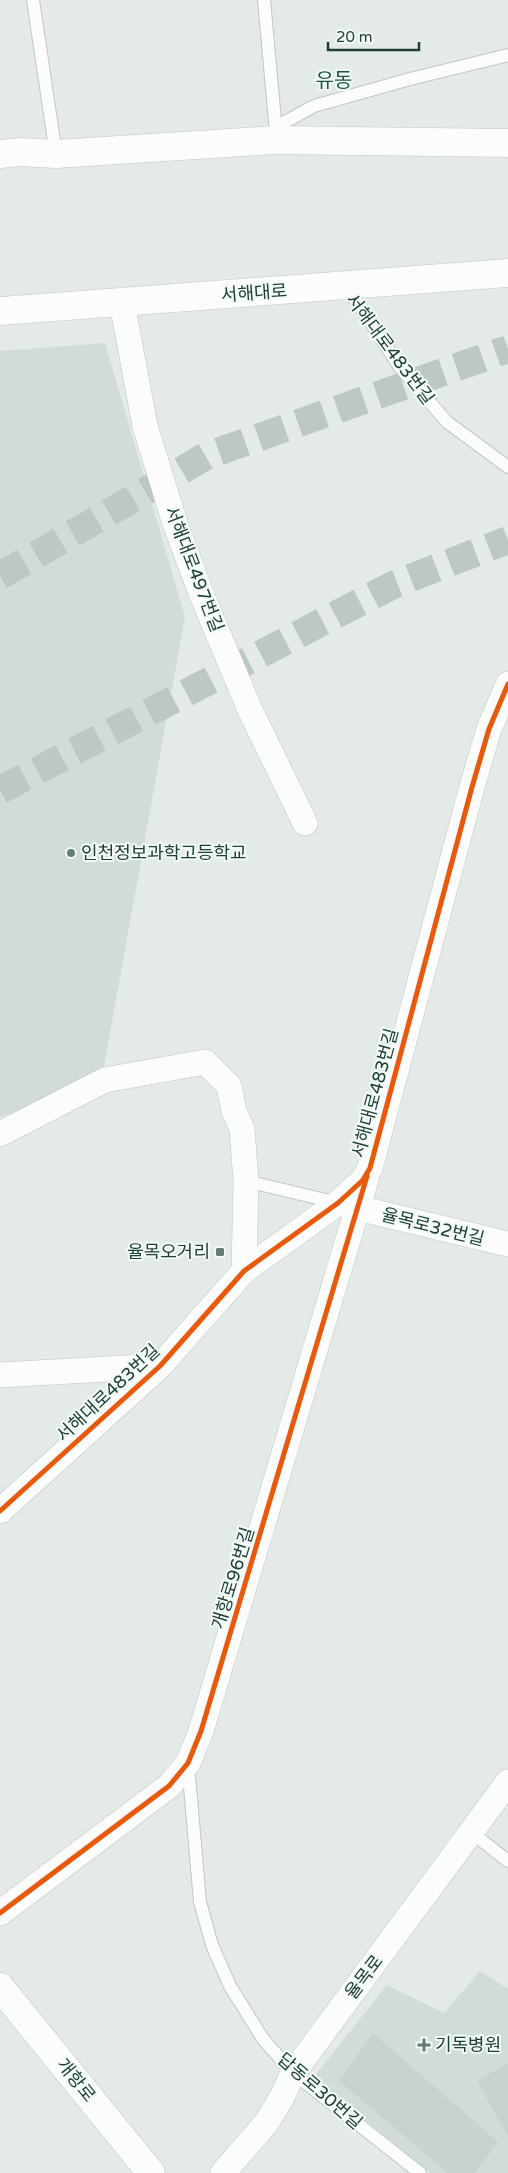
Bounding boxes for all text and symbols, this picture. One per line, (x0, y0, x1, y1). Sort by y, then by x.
scale bar (328, 20, 419, 52)
text: 20 m (336, 28, 373, 46)
district label: 유동 (316, 69, 352, 93)
street label: 서해대로 (220, 280, 288, 306)
street label: 서해대로483번길 (341, 289, 439, 409)
street label: 서해대로497번길 (160, 503, 228, 635)
place label: 인천정보과학고등학교 (81, 842, 247, 864)
marker: 인천정보과학고등학교 (65, 847, 77, 859)
street label: 서해대로483번길 (347, 1026, 403, 1160)
street label: 율목로32번길 (379, 1204, 487, 1250)
place label: 율목오거리 (127, 1241, 210, 1263)
marker: 율목오거리 (214, 1246, 226, 1258)
street label: 서해대로483번길 (52, 1340, 164, 1446)
street label: 개항로96번길 (207, 1524, 259, 1632)
street label: 율목로 (340, 1951, 388, 2003)
place label: 기독병원 (435, 2034, 501, 2056)
marker: 기독병원 (417, 2038, 431, 2052)
street label: 답동로30번길 (273, 2048, 367, 2134)
street label: 개항로 (52, 2054, 100, 2106)

